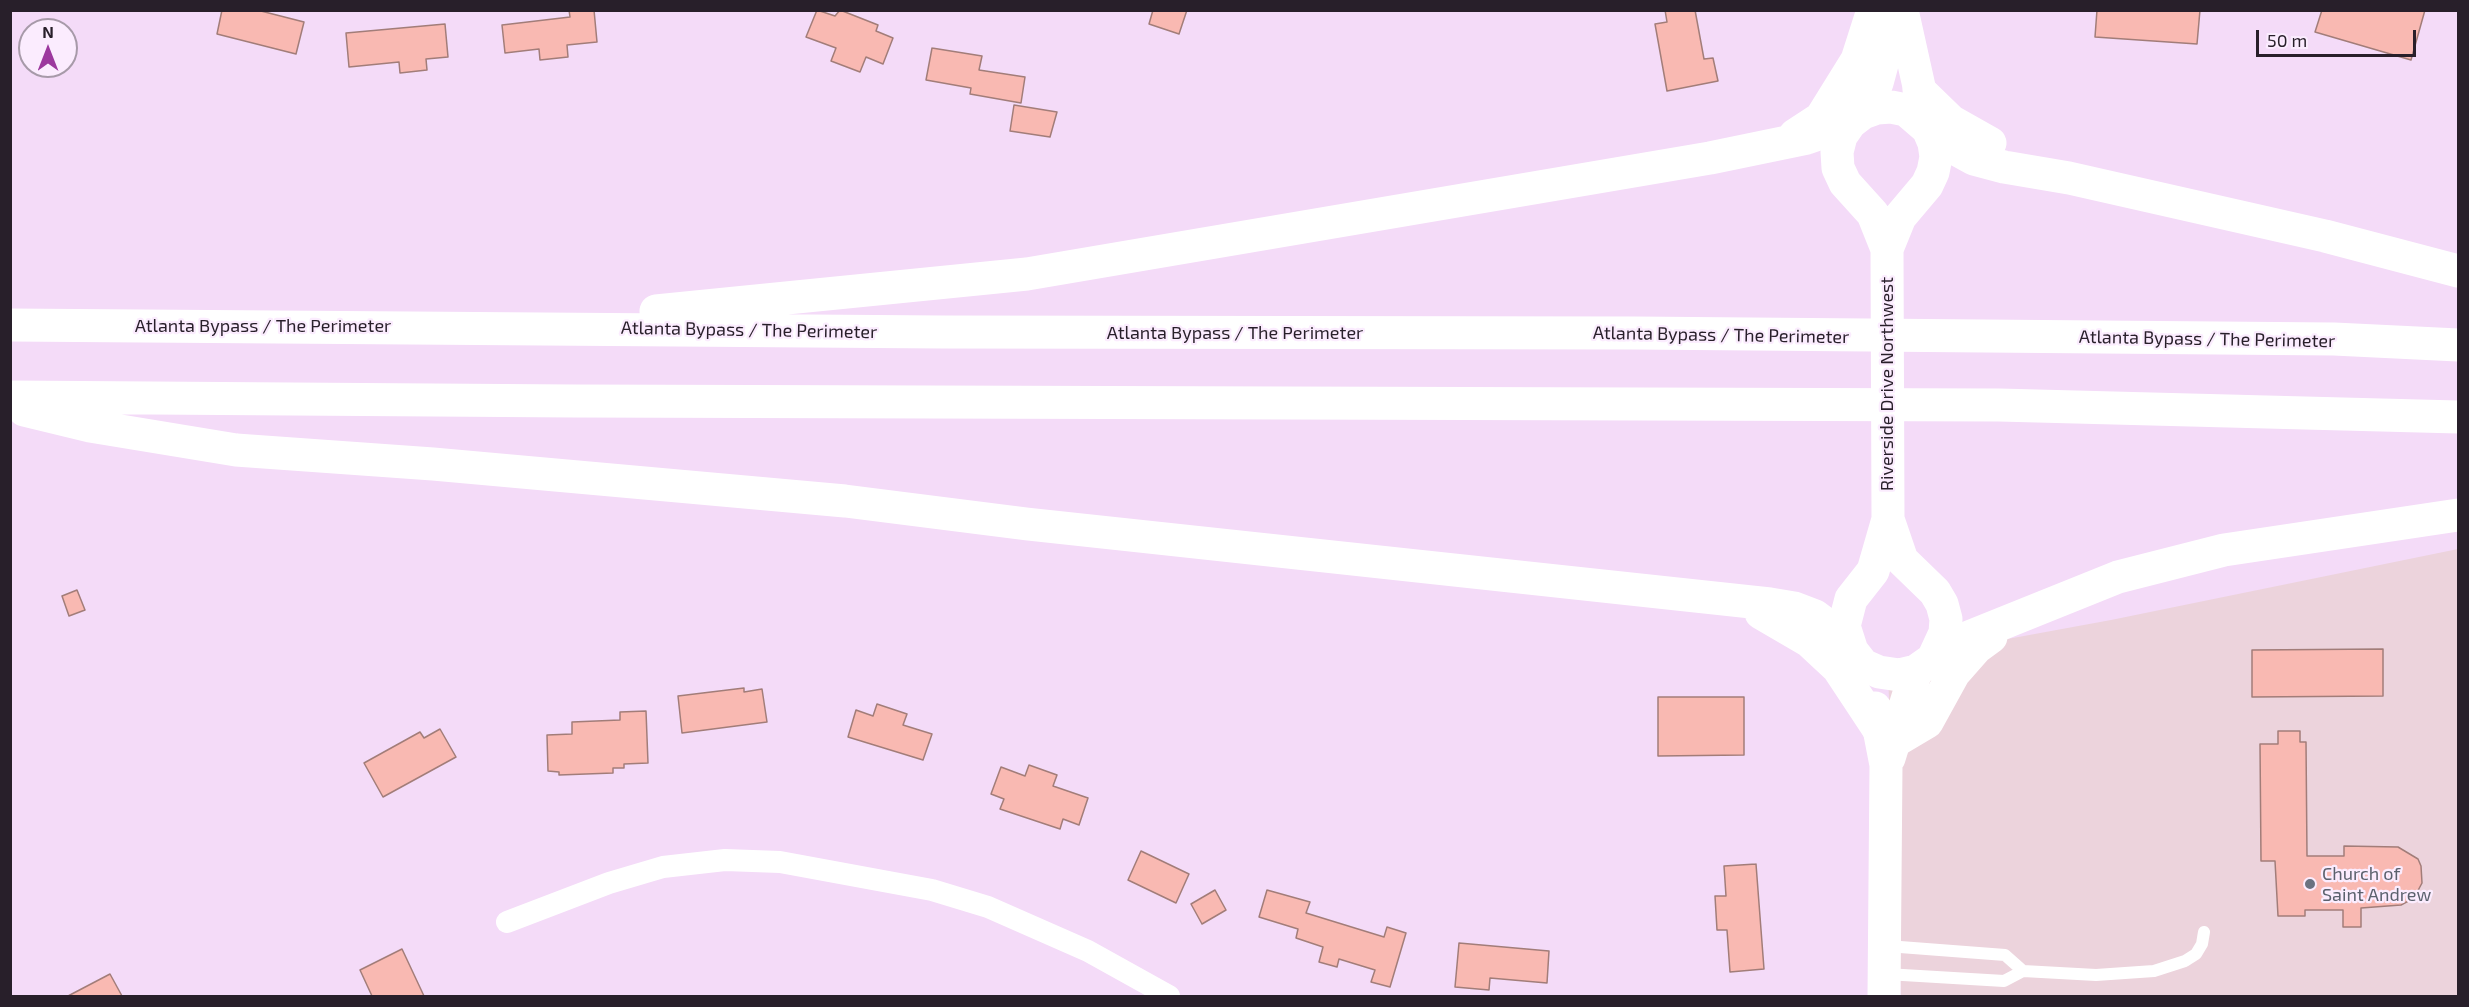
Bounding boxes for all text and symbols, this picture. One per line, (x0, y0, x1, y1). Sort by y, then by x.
north arrow (18, 18, 78, 78)
scale bar (2259, 18, 2420, 56)
text: N (42, 22, 54, 41)
text: 50 m (2267, 29, 2307, 51)
street label: Riverside Drive Northwest (1876, 277, 1898, 491)
street label: Atlanta Bypass / The Perimeter (135, 315, 391, 337)
street label: Atlanta Bypass / The Perimeter (621, 317, 877, 343)
street label: Atlanta Bypass / The Perimeter (1107, 322, 1363, 344)
street label: Atlanta Bypass / The Perimeter (1593, 322, 1849, 348)
street label: Atlanta Bypass / The Perimeter (2079, 326, 2335, 352)
place label: Church of Saint Andrew (2322, 863, 2431, 906)
marker: Church of Saint Andrew (2303, 877, 2317, 891)

